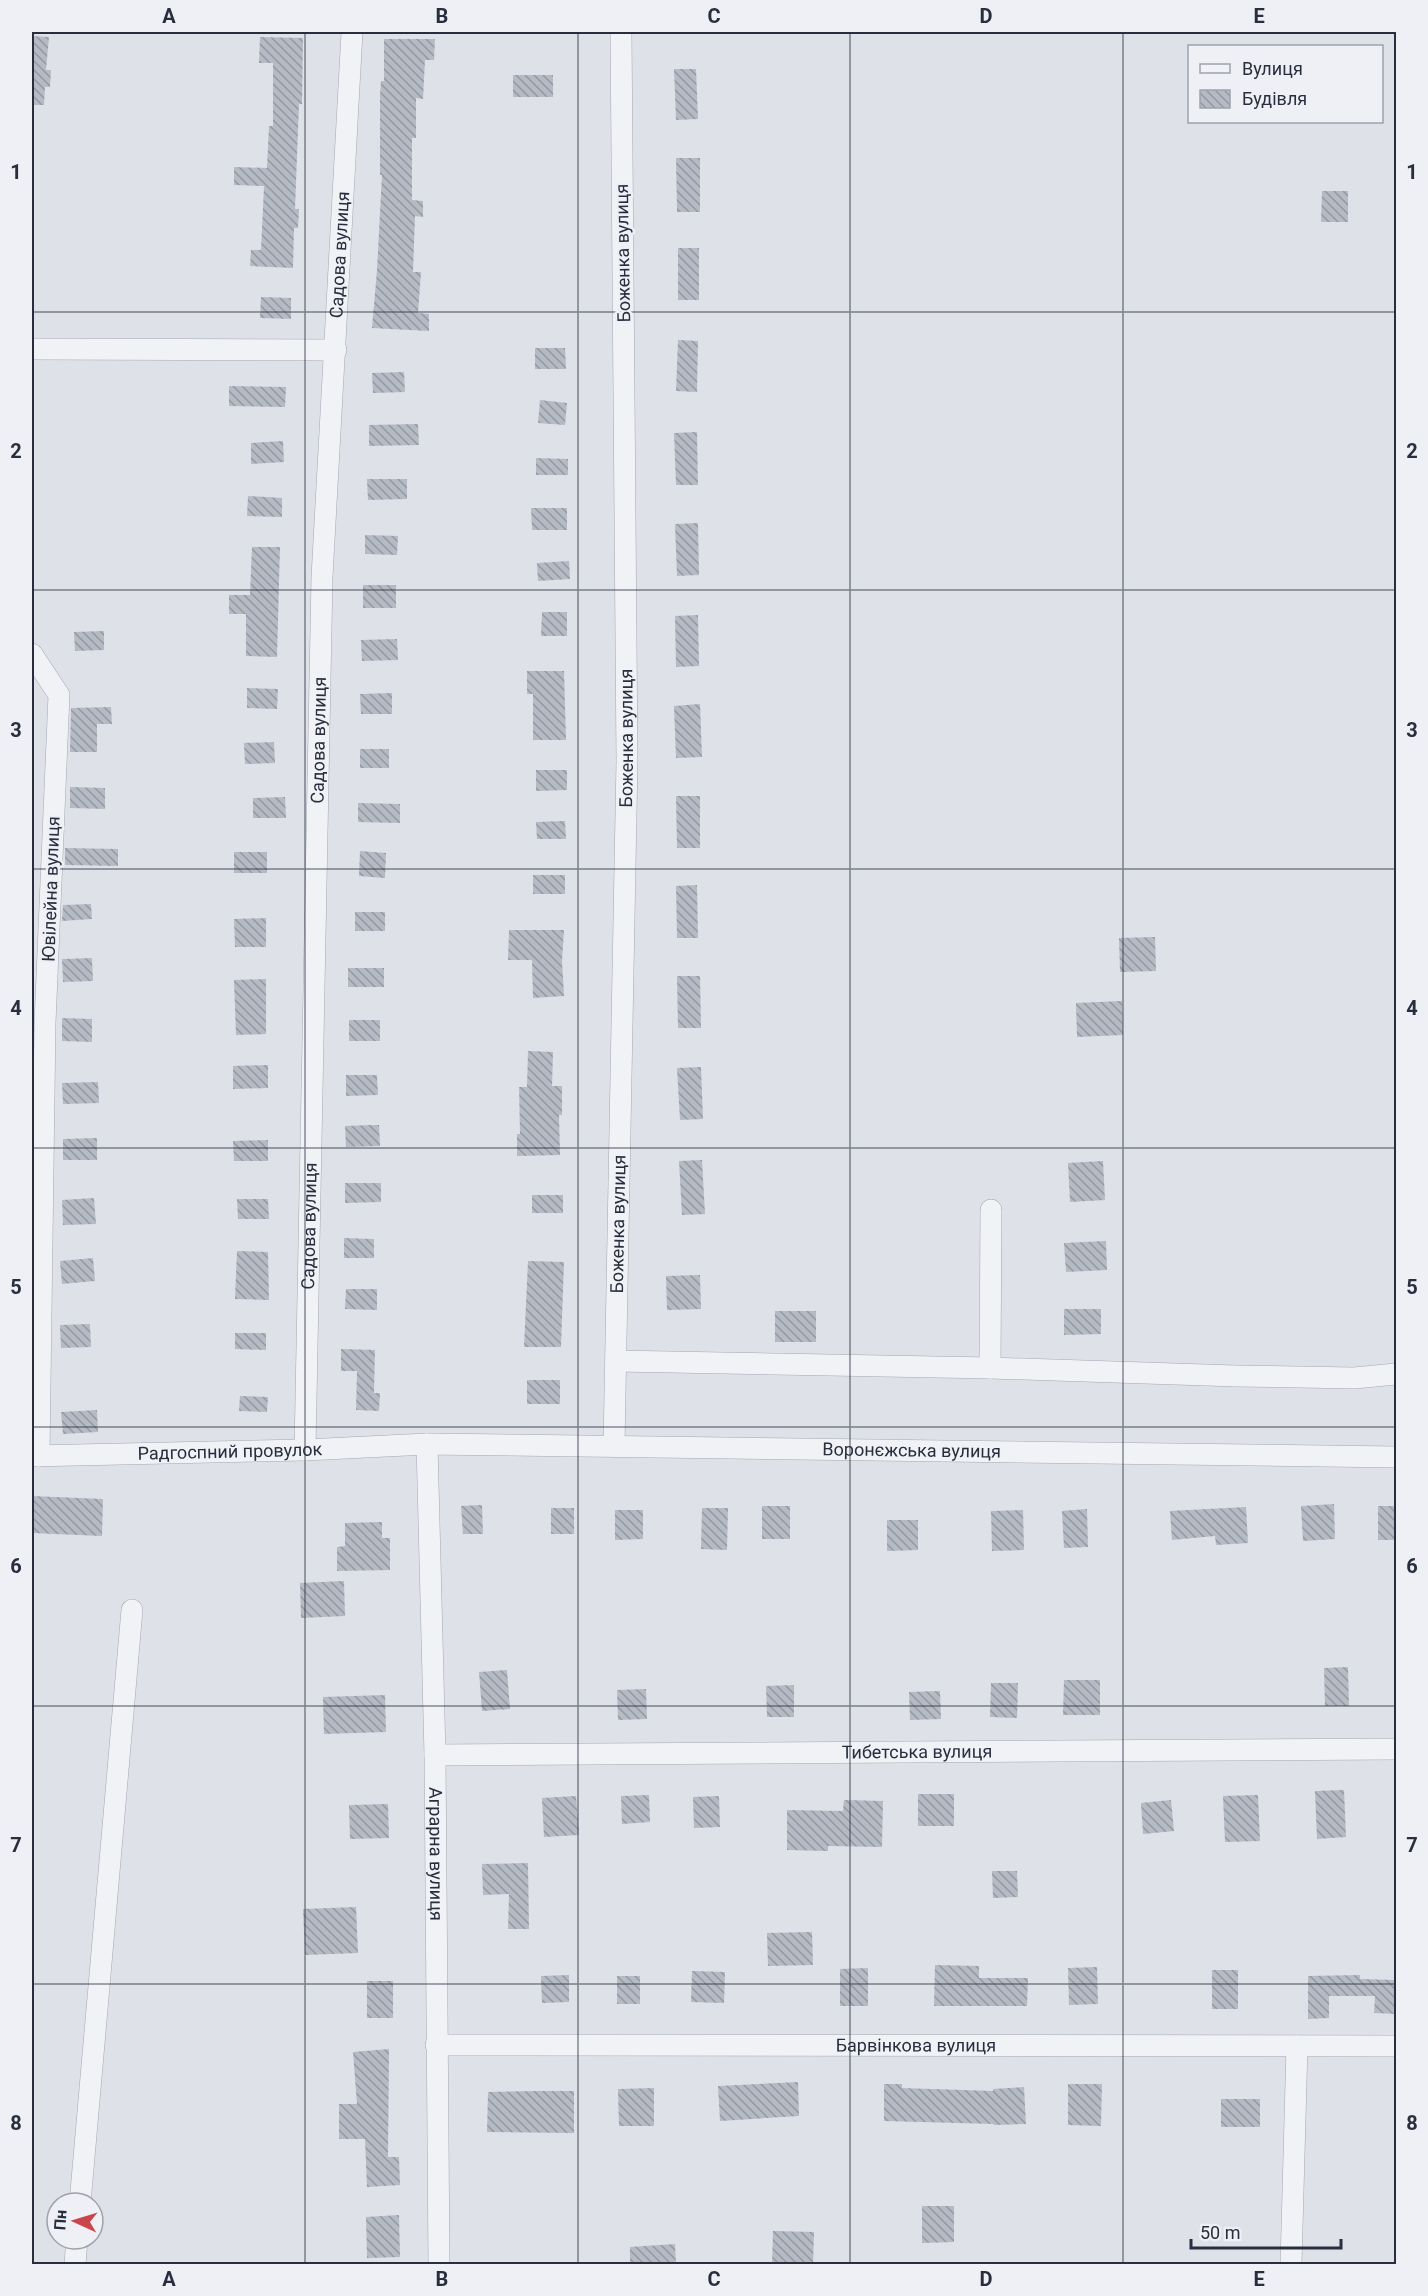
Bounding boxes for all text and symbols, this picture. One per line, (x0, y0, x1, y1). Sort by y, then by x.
text: A (162, 4, 176, 28)
text: B (436, 4, 448, 28)
text: C (707, 4, 721, 28)
text: D (980, 4, 993, 28)
text: E (1253, 4, 1265, 28)
legend (1188, 45, 1383, 123)
text: Вулиця (1242, 58, 1303, 79)
text: Будівля (1242, 88, 1307, 109)
text: 1 (10, 160, 22, 184)
text: 1 (1406, 160, 1418, 184)
street label: Боженка вулиця (611, 183, 634, 323)
street label: Садова вулиця (325, 191, 353, 319)
text: 2 (10, 439, 22, 463)
text: 2 (1406, 439, 1418, 463)
street label: Боженка вулиця (615, 669, 637, 808)
street label: Садова вулиця (307, 676, 330, 804)
text: 3 (10, 718, 22, 742)
text: 3 (1406, 718, 1418, 742)
street label: Ювілейна вулиця (37, 816, 64, 962)
text: 4 (10, 996, 22, 1020)
text: 4 (1406, 996, 1418, 1020)
street label: Боженка вулиця (606, 1154, 630, 1294)
street label: Садова вулиця (297, 1162, 321, 1290)
text: 5 (10, 1275, 22, 1299)
text: 5 (1406, 1275, 1418, 1299)
street label: Радгоспний провулок (137, 1438, 323, 1464)
street label: Воронєжська вулиця (822, 1438, 1001, 1462)
text: 6 (10, 1554, 22, 1578)
text: 6 (1406, 1554, 1418, 1578)
street label: Тибетська вулиця (842, 1741, 992, 1762)
street label: Аграрна вулиця (425, 1787, 447, 1921)
text: 7 (10, 1833, 22, 1857)
text: 7 (1406, 1833, 1418, 1857)
street label: Барвінкова вулиця (836, 2034, 996, 2056)
text: 8 (10, 2111, 22, 2135)
text: 8 (1406, 2111, 1418, 2135)
north arrow (45, 2191, 105, 2251)
text: Пн (50, 2209, 71, 2231)
scale bar (1191, 2212, 1341, 2250)
text: 50 m (1200, 2222, 1240, 2243)
text: A (162, 2267, 176, 2291)
text: B (436, 2267, 448, 2291)
text: C (707, 2267, 721, 2291)
text: D (980, 2267, 993, 2291)
text: E (1253, 2267, 1265, 2291)

